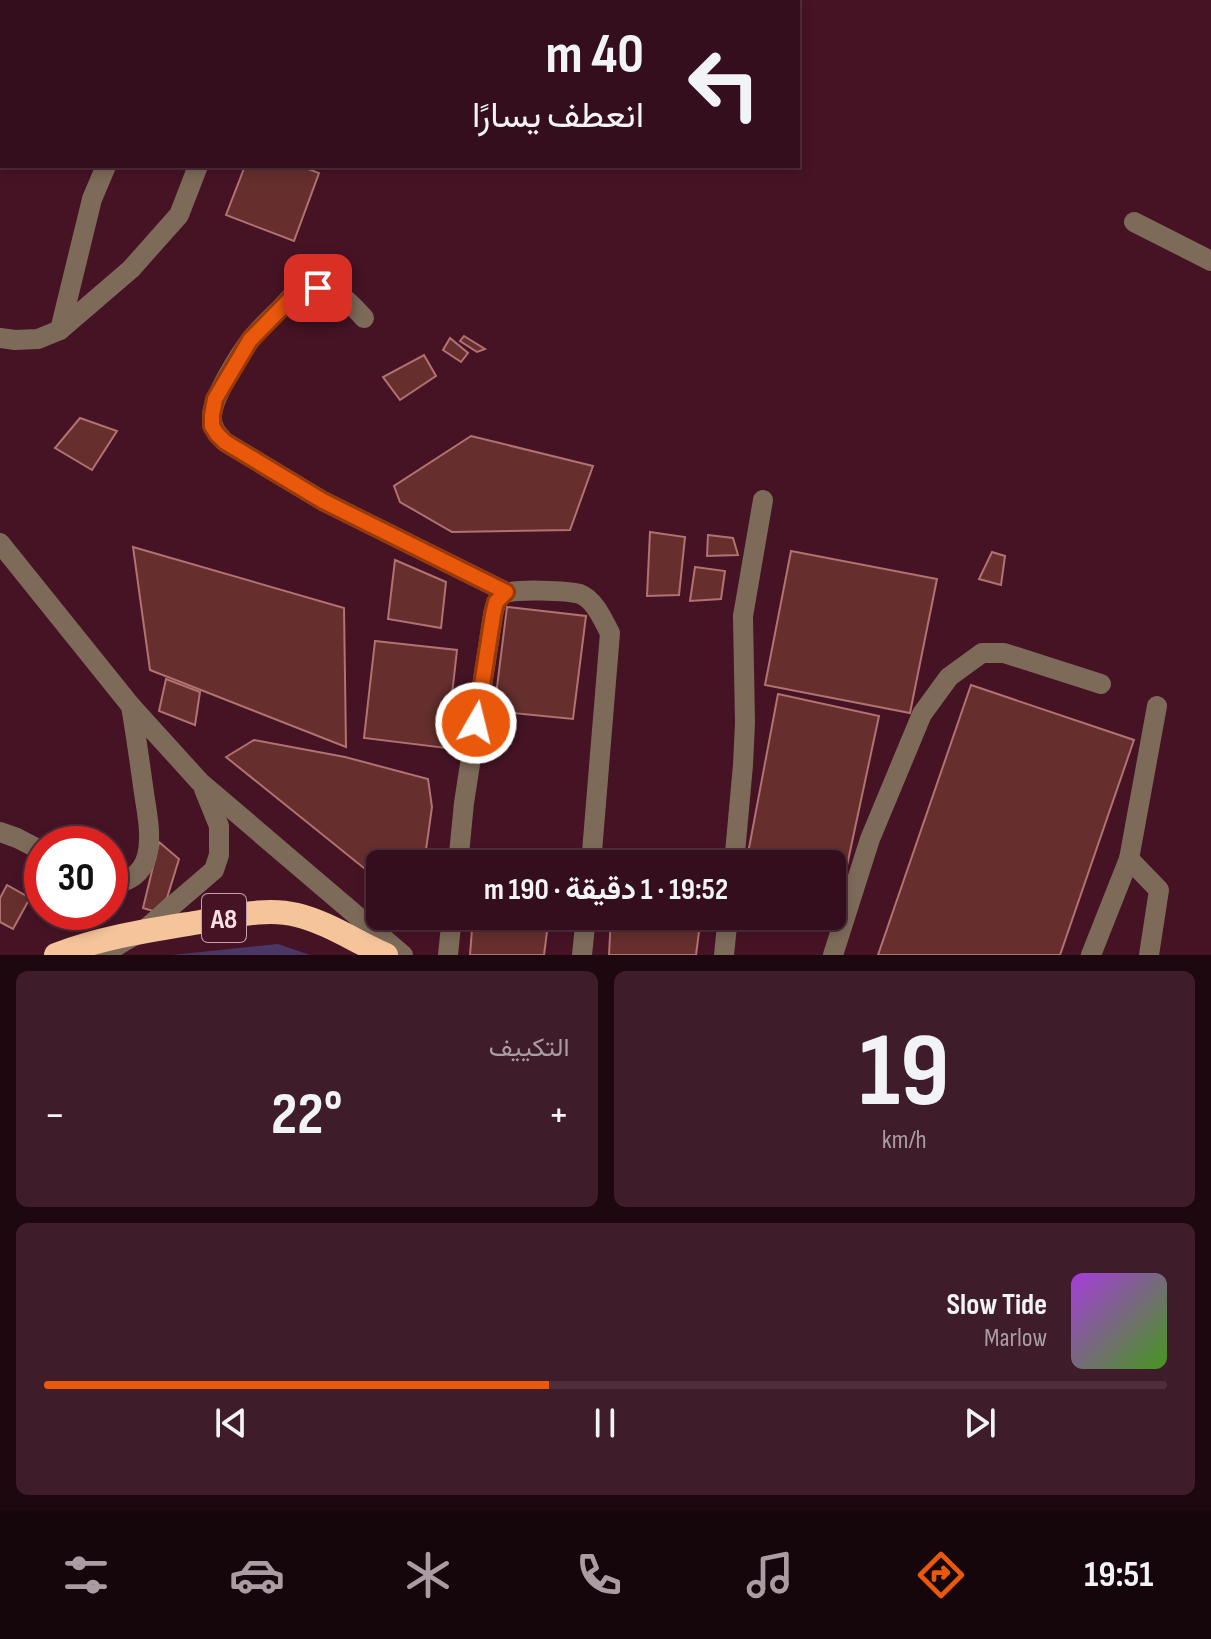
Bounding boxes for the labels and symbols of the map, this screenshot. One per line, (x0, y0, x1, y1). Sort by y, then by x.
pin (284, 254, 352, 322)
position arrow (434, 681, 518, 765)
speed limit sign: 30 (24, 826, 128, 930)
road number: A8 (202, 894, 246, 942)

